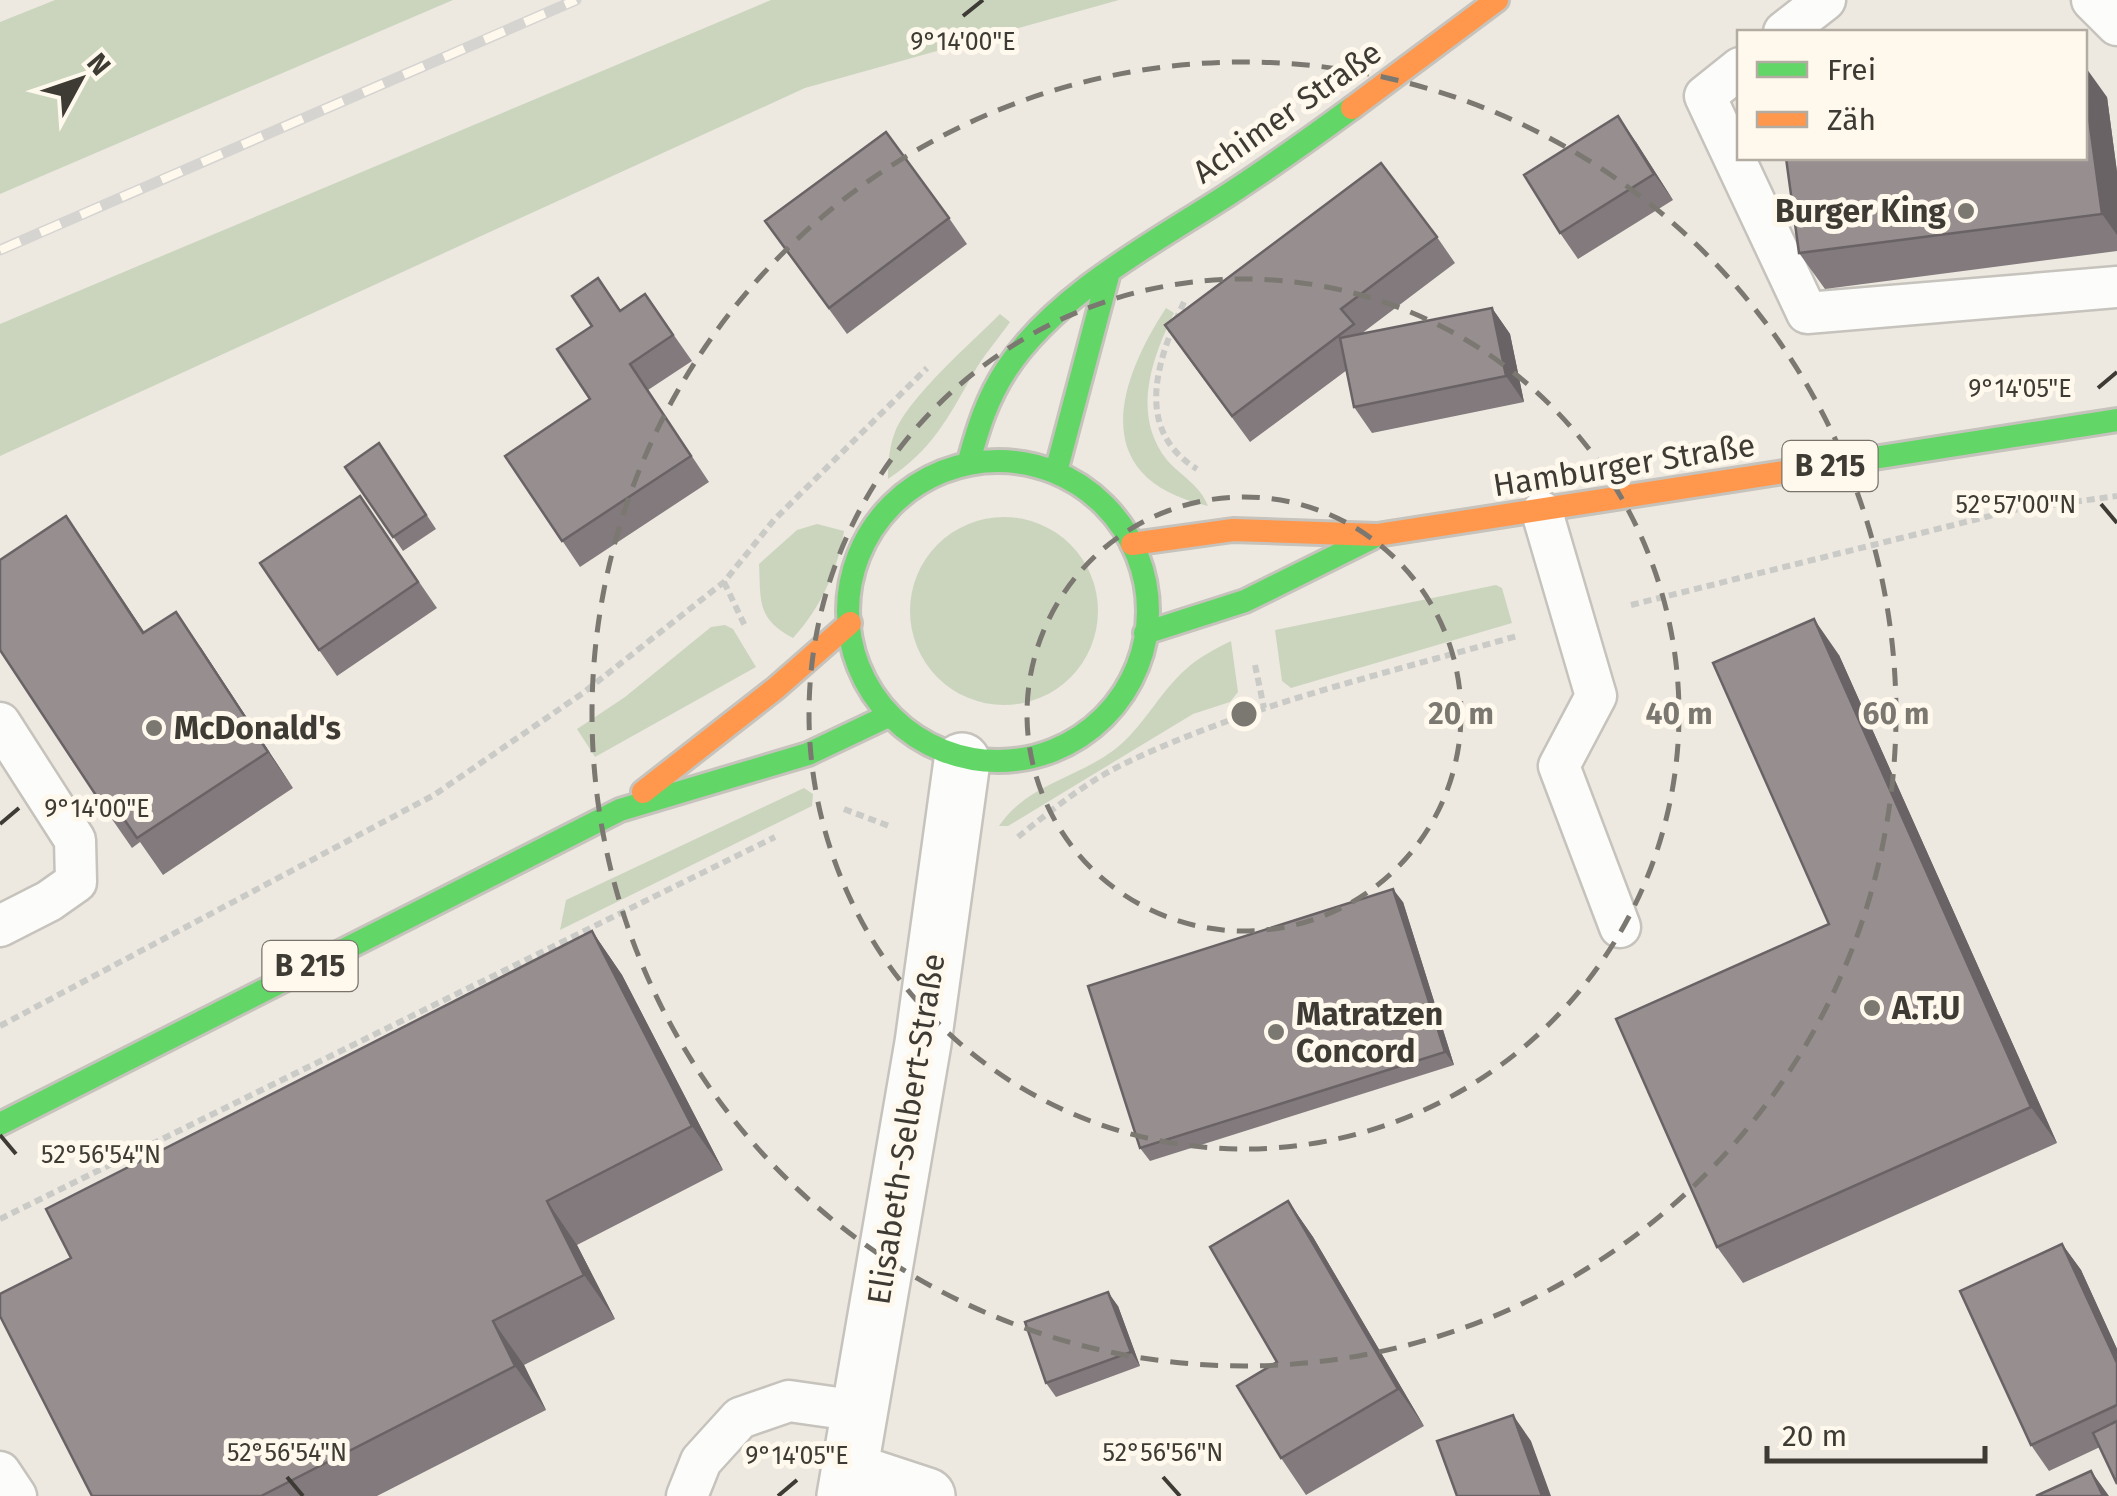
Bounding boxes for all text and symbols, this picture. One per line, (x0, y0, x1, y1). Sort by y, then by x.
text: 9°14'00"E (910, 27, 1016, 57)
north arrow (30, 30, 130, 130)
legend (1737, 30, 2087, 160)
street label: Achimer Straße (1186, 33, 1388, 191)
text: N (80, 47, 117, 82)
text: Frei (1827, 52, 1876, 88)
text: Zäh (1827, 102, 1876, 138)
place label: Burger King (1775, 192, 1946, 230)
marker: Burger King (1955, 200, 1977, 222)
text: 9°14'05"E (1968, 374, 2072, 404)
street label: Hamburger Straße (1490, 426, 1758, 504)
road number: B 215 (1782, 441, 1878, 491)
text: 52°57'00"N (1956, 490, 2076, 520)
centre of rings (1226, 696, 1262, 732)
text: 20 m (1428, 696, 1494, 732)
text: 40 m (1646, 696, 1712, 732)
text: 60 m (1863, 696, 1929, 732)
place label: McDonald's (174, 709, 341, 747)
marker: McDonald's (143, 717, 165, 739)
text: 9°14'00"E (44, 794, 150, 824)
road number: B 215 (262, 941, 358, 991)
street label: Elisabeth-Selbert-Straße (859, 951, 953, 1307)
place label: A.T.U (1891, 989, 1960, 1027)
place label: Matratzen Concord (1296, 995, 1443, 1070)
marker: A.T.U (1861, 997, 1883, 1019)
marker: Matratzen Concord (1265, 1021, 1287, 1043)
text: 52°56'54"N (41, 1140, 161, 1170)
scale bar (1767, 1401, 1984, 1463)
text: 20 m (1782, 1418, 1847, 1454)
text: 52°56'54"N (227, 1438, 347, 1468)
text: 52°56'56"N (1103, 1438, 1223, 1468)
text: 9°14'05"E (745, 1441, 849, 1471)

